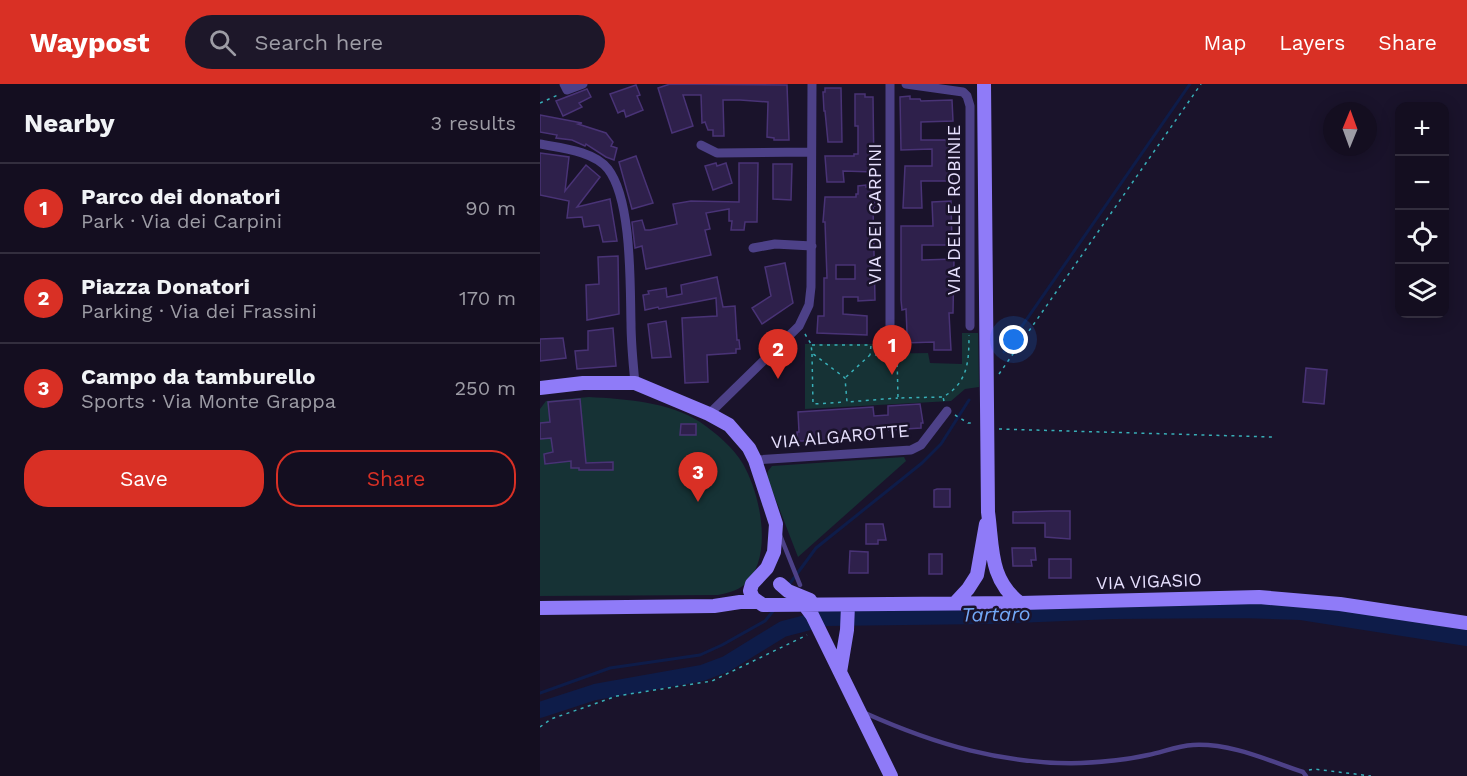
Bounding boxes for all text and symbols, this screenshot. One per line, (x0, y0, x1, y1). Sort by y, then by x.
search box (185, 15, 605, 69)
text: Waypost (30, 26, 149, 59)
icon: search (206, 26, 239, 59)
text: Search here (254, 30, 383, 55)
text: Map (1203, 30, 1246, 55)
text: Layers (1279, 30, 1345, 55)
text: Share (1378, 30, 1437, 55)
north arrow (1323, 102, 1377, 156)
map controls (1395, 102, 1449, 318)
button: + (1395, 102, 1449, 156)
text: Nearby (24, 108, 115, 138)
text: 3 results (431, 111, 516, 135)
street label: VIA DELLE ROBINIE (943, 125, 964, 295)
street label: VIA DEI CARPINI (864, 143, 885, 285)
button: − (1395, 156, 1449, 210)
text: Parco dei donatori (81, 184, 281, 209)
text: 1 (39, 196, 48, 220)
text: 90 m (465, 196, 516, 220)
text: Park · Via dei Carpini (81, 209, 282, 233)
button: locate (1395, 210, 1449, 264)
button: layers (1395, 264, 1449, 318)
text: Piazza Donatori (81, 274, 250, 299)
text: 2 (38, 286, 49, 310)
text: 170 m (459, 286, 516, 310)
text: Parking · Via dei Frassini (81, 299, 317, 323)
your location (999, 325, 1028, 354)
pin: 1 (872, 326, 912, 375)
pin: 2 (758, 330, 798, 379)
text: Campo da tamburello (81, 364, 315, 389)
text: 3 (38, 376, 49, 400)
text: 250 m (454, 376, 516, 400)
text: Sports · Via Monte Grappa (81, 389, 336, 413)
street label: VIA ALGAROTTE (770, 419, 910, 453)
button: Save (24, 450, 264, 507)
button: Share (276, 450, 516, 507)
pin: 3 (678, 452, 718, 502)
street label: VIA VIGASIO (1096, 569, 1202, 593)
water label: Tartaro (961, 601, 1031, 627)

